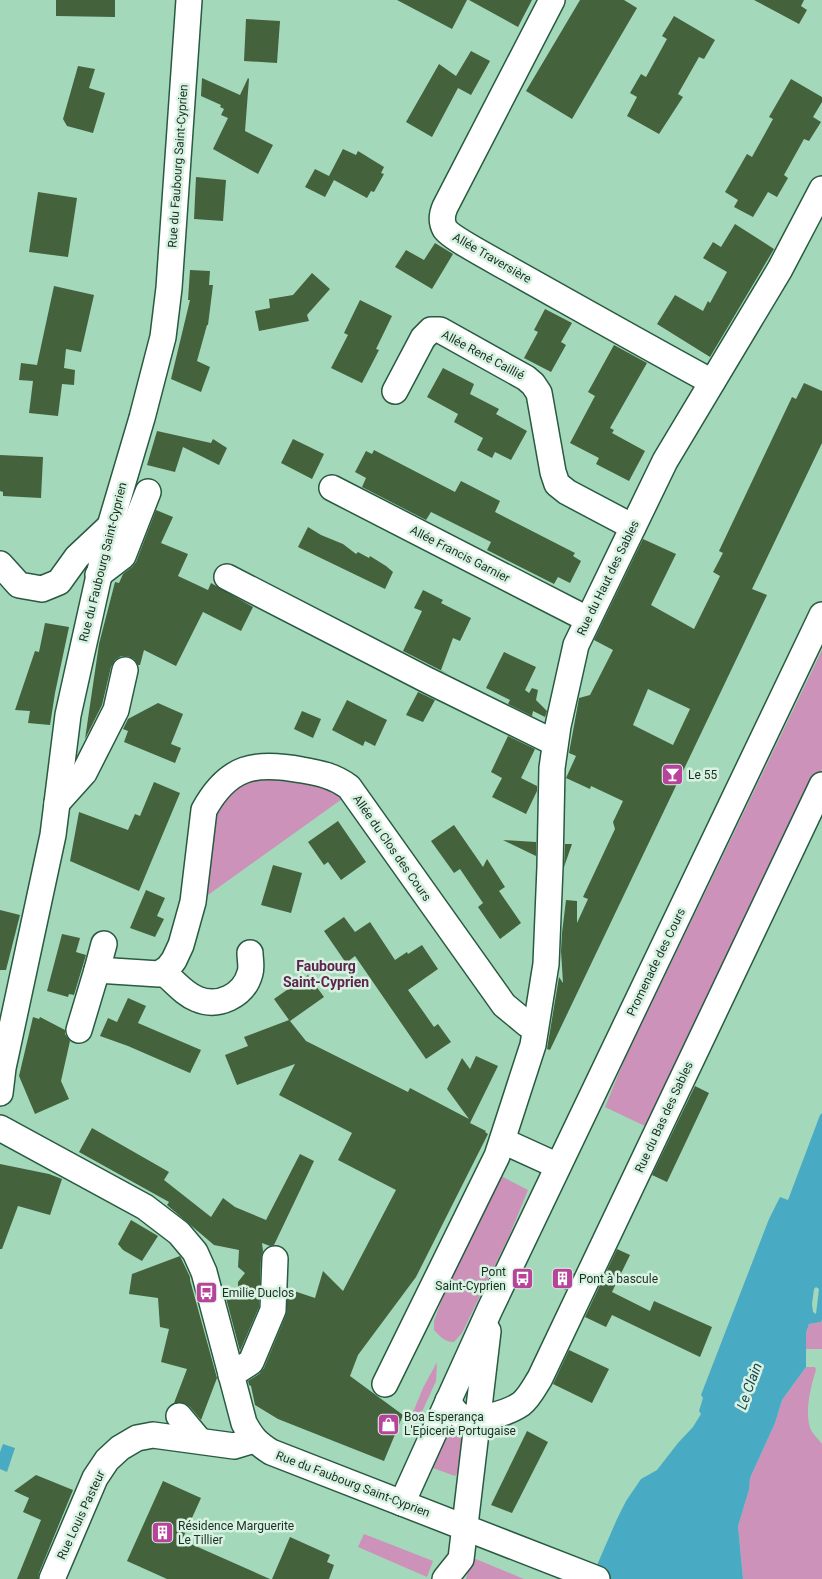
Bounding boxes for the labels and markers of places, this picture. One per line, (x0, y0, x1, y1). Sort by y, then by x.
bar icon: Le 55 (660, 763, 684, 787)
place label: Le 55 (688, 768, 718, 782)
place label: Pont Saint-Cyprien (435, 1265, 506, 1293)
bus stop icon: Pont Saint-Cyprien (510, 1267, 534, 1291)
building icon: Pont à bascule (551, 1267, 575, 1291)
place label: Pont à bascule (579, 1272, 658, 1286)
bus stop icon: Emilie Duclos (194, 1281, 218, 1305)
place label: Emilie Duclos (222, 1286, 294, 1300)
place label: Boa Esperança L'Epicerie Portugaise (404, 1410, 516, 1438)
shop icon: Boa Esperança L'Epicerie Portugaise (376, 1412, 400, 1436)
place label: Résidence Marguerite Le Tillier (178, 1519, 294, 1547)
building icon: Résidence Marguerite Le Tillier (150, 1521, 174, 1545)

